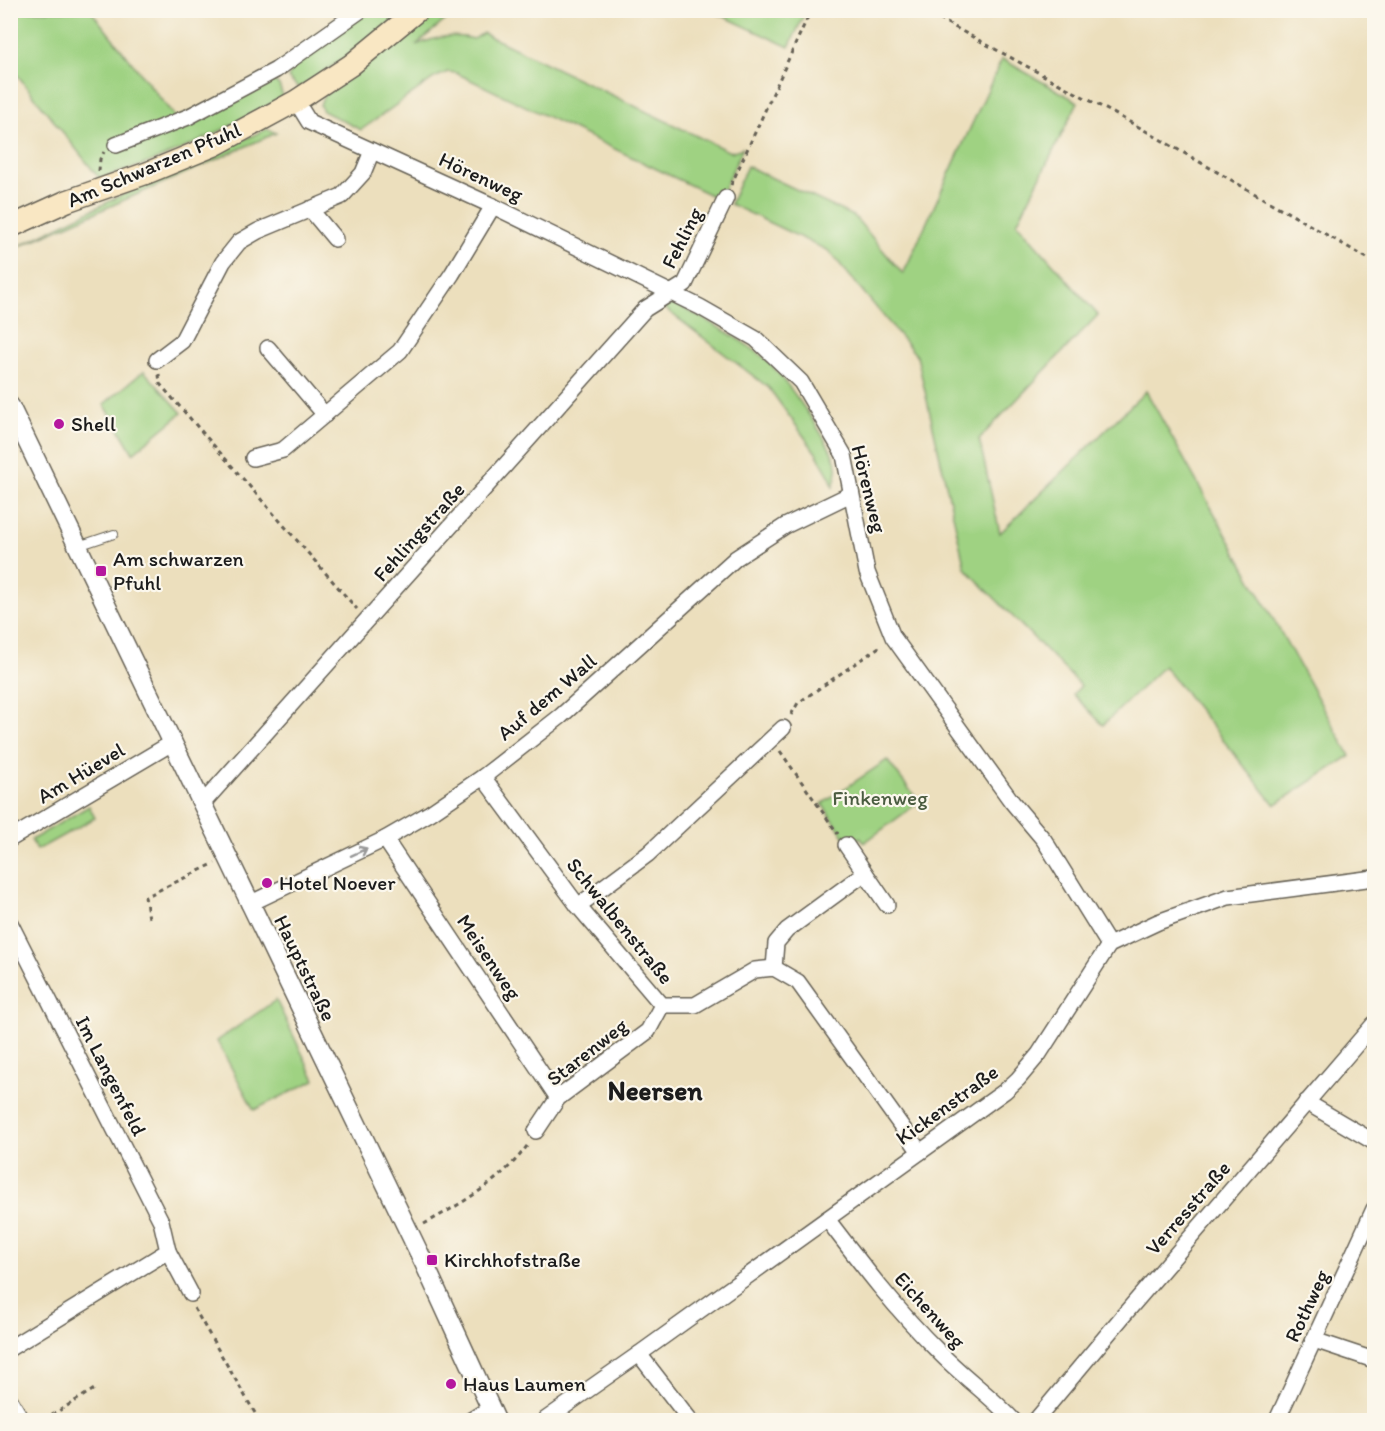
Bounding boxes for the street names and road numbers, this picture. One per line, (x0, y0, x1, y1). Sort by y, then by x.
street label: Am Schwarzen Pfuhl (63, 117, 245, 212)
street label: Hörenweg (435, 146, 527, 207)
street label: Fehling (656, 203, 708, 273)
street label: Hörenweg (846, 442, 893, 536)
street label: Fehlingstraße (368, 477, 470, 586)
street label: Auf dem Wall (492, 648, 601, 745)
street label: Am Hüevel (32, 737, 129, 808)
street label: Schwalbenstraße (562, 852, 679, 989)
street label: Meisenweg (452, 909, 527, 1004)
street label: Hauptstraße (269, 911, 342, 1025)
street label: Im Langenfeld (71, 1012, 153, 1140)
street label: Starenweg (541, 1012, 632, 1091)
street label: Kickenstraße (891, 1059, 1003, 1150)
street label: Verresstraße (1140, 1155, 1235, 1260)
street label: Rothweg (1279, 1265, 1334, 1346)
street label: Eichenweg (889, 1266, 972, 1353)

